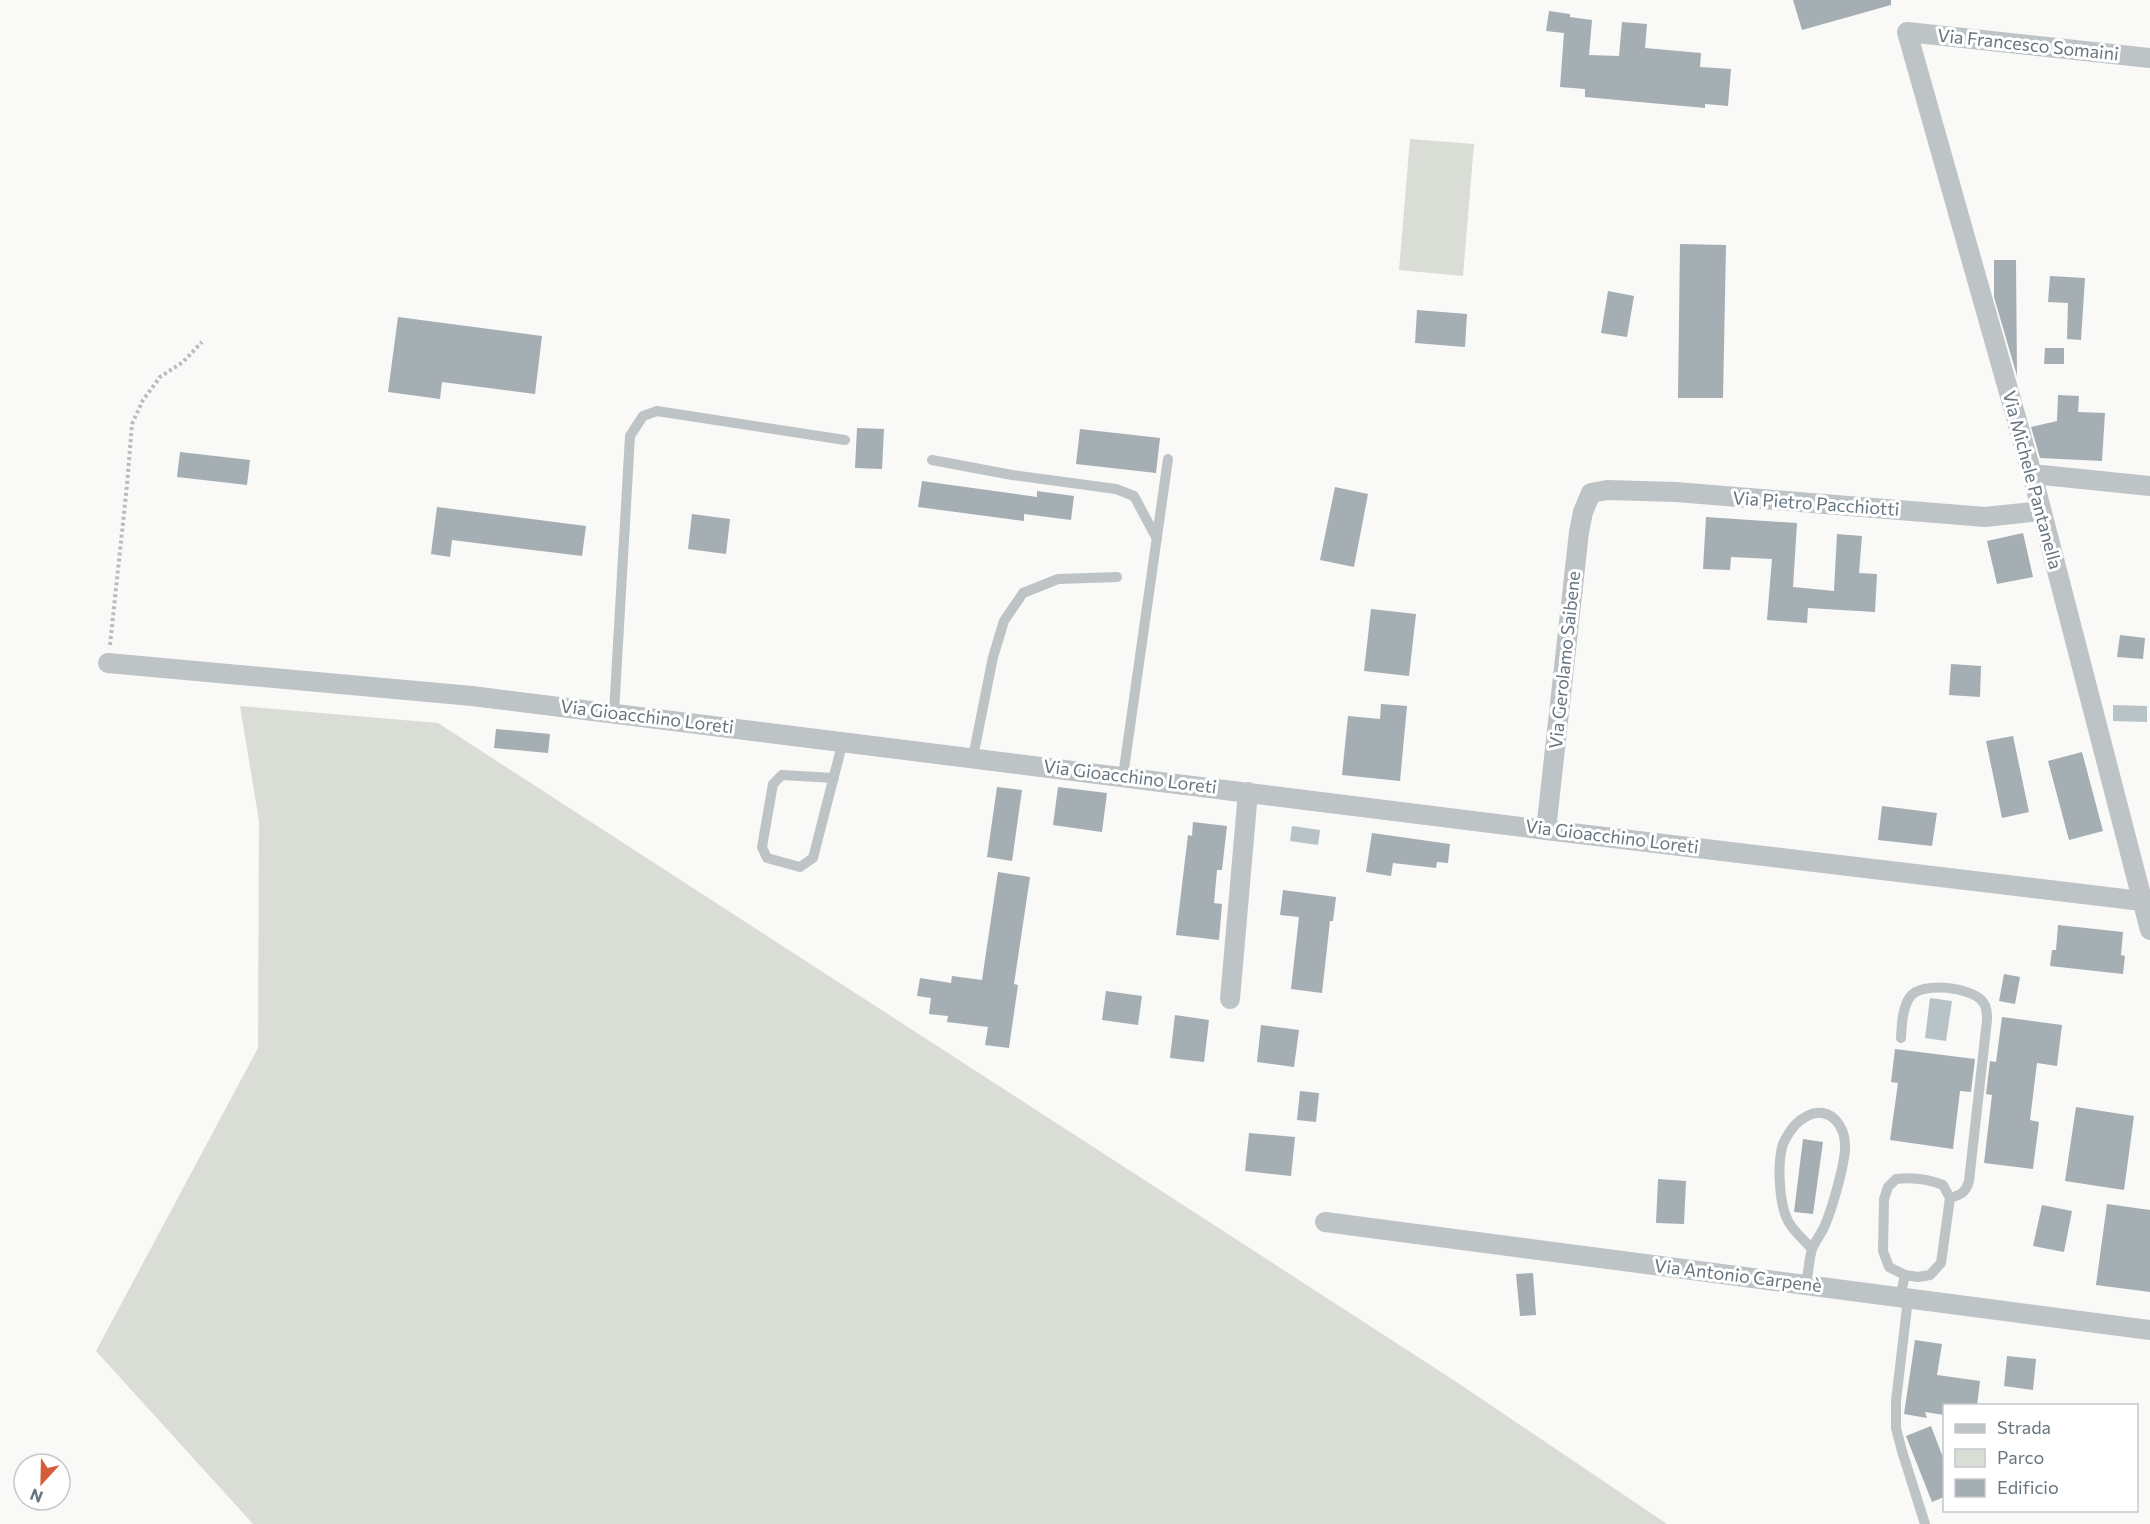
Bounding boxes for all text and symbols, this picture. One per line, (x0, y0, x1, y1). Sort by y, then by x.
street label: Via Francesco Somaini (1936, 24, 2120, 64)
street label: Via Michele Pantanella (1999, 388, 2067, 572)
street label: Via Pietro Pacchiotti (1732, 486, 1900, 520)
street label: Via Gerolamo Saibene (1544, 570, 1584, 750)
street label: Via Gioacchino Loreti (559, 694, 735, 738)
street label: Via Gioacchino Loreti (1042, 754, 1218, 798)
street label: Via Gioacchino Loreti (1524, 814, 1700, 858)
street label: Via Antonio Carpenè (1653, 1254, 1823, 1296)
legend (1943, 1404, 2138, 1512)
text: Strada (1997, 1416, 2051, 1438)
text: Parco (1997, 1446, 2044, 1468)
north arrow (12, 1452, 72, 1512)
text: Edificio (1997, 1476, 2059, 1498)
text: N (27, 1485, 45, 1507)

